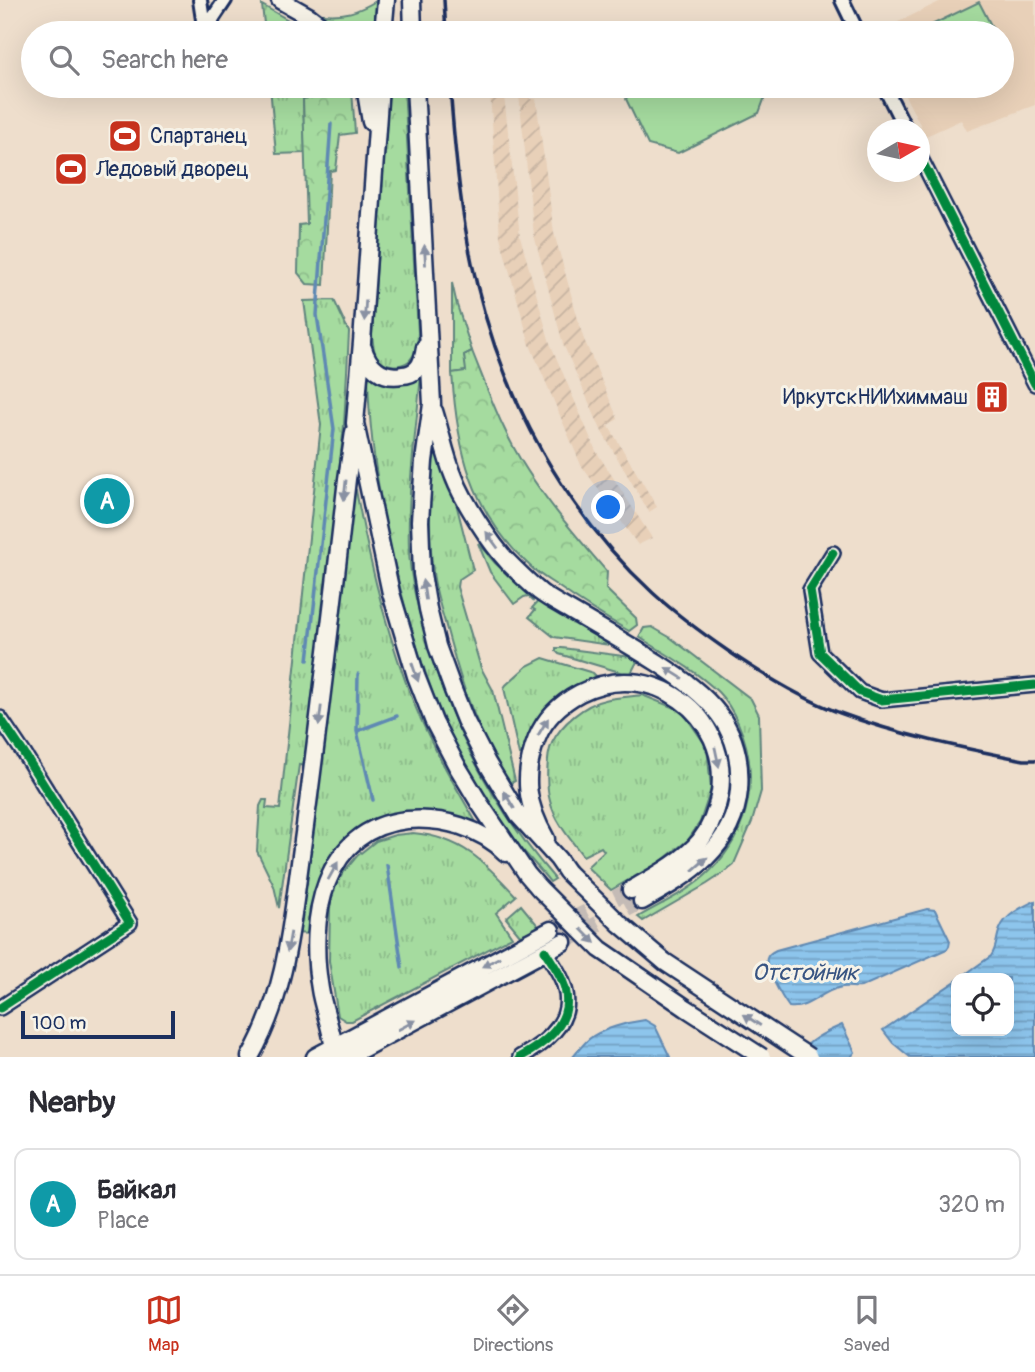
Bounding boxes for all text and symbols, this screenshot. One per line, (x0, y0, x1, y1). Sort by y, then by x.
search box (21, 21, 1014, 98)
icon: search (45, 41, 83, 79)
text: Search here (101, 44, 228, 76)
sports icon: Спартанец (106, 117, 144, 155)
north arrow (867, 119, 930, 182)
place label: Спартанец (150, 123, 248, 150)
sports icon: Ледовый дворец (52, 150, 90, 188)
place label: Ледовый дворец (95, 156, 249, 183)
one-way arrow (419, 244, 430, 266)
one-way arrow (359, 300, 370, 322)
building icon: ИркутскНИИхиммаш (973, 378, 1011, 416)
place label: ИркутскНИИхиммаш (783, 384, 968, 411)
pin: A (84, 475, 130, 527)
one-way arrow (340, 479, 351, 501)
your location (591, 490, 625, 524)
one-way arrow (485, 531, 499, 549)
one-way arrow (418, 579, 429, 601)
one-way arrow (410, 662, 421, 683)
one-way arrow (664, 667, 683, 680)
one-way arrow (315, 705, 326, 727)
one-way arrow (537, 718, 549, 737)
one-way arrow (712, 746, 723, 768)
one-way arrow (502, 791, 516, 809)
one-way arrow (691, 857, 708, 872)
one-way arrow (327, 861, 338, 881)
one-way arrow (579, 927, 595, 944)
one-way arrow (283, 931, 294, 953)
one-way arrow (481, 956, 501, 968)
water label: Отстойник (752, 958, 860, 987)
map controls (951, 973, 1014, 1036)
button: locate (951, 973, 1014, 1036)
scale bar (21, 1008, 175, 1040)
text: 100 m (32, 1011, 86, 1035)
one-way arrow (742, 1014, 761, 1027)
one-way arrow (397, 1019, 417, 1030)
text: Nearby (28, 1084, 115, 1121)
text: Байкал (97, 1174, 176, 1206)
text: A (46, 1190, 60, 1219)
text: 320 m (938, 1190, 1005, 1219)
text: Place (97, 1206, 149, 1235)
tab: Map (145, 1291, 183, 1357)
tab: Directions (473, 1291, 553, 1357)
tab: Saved (843, 1291, 890, 1357)

